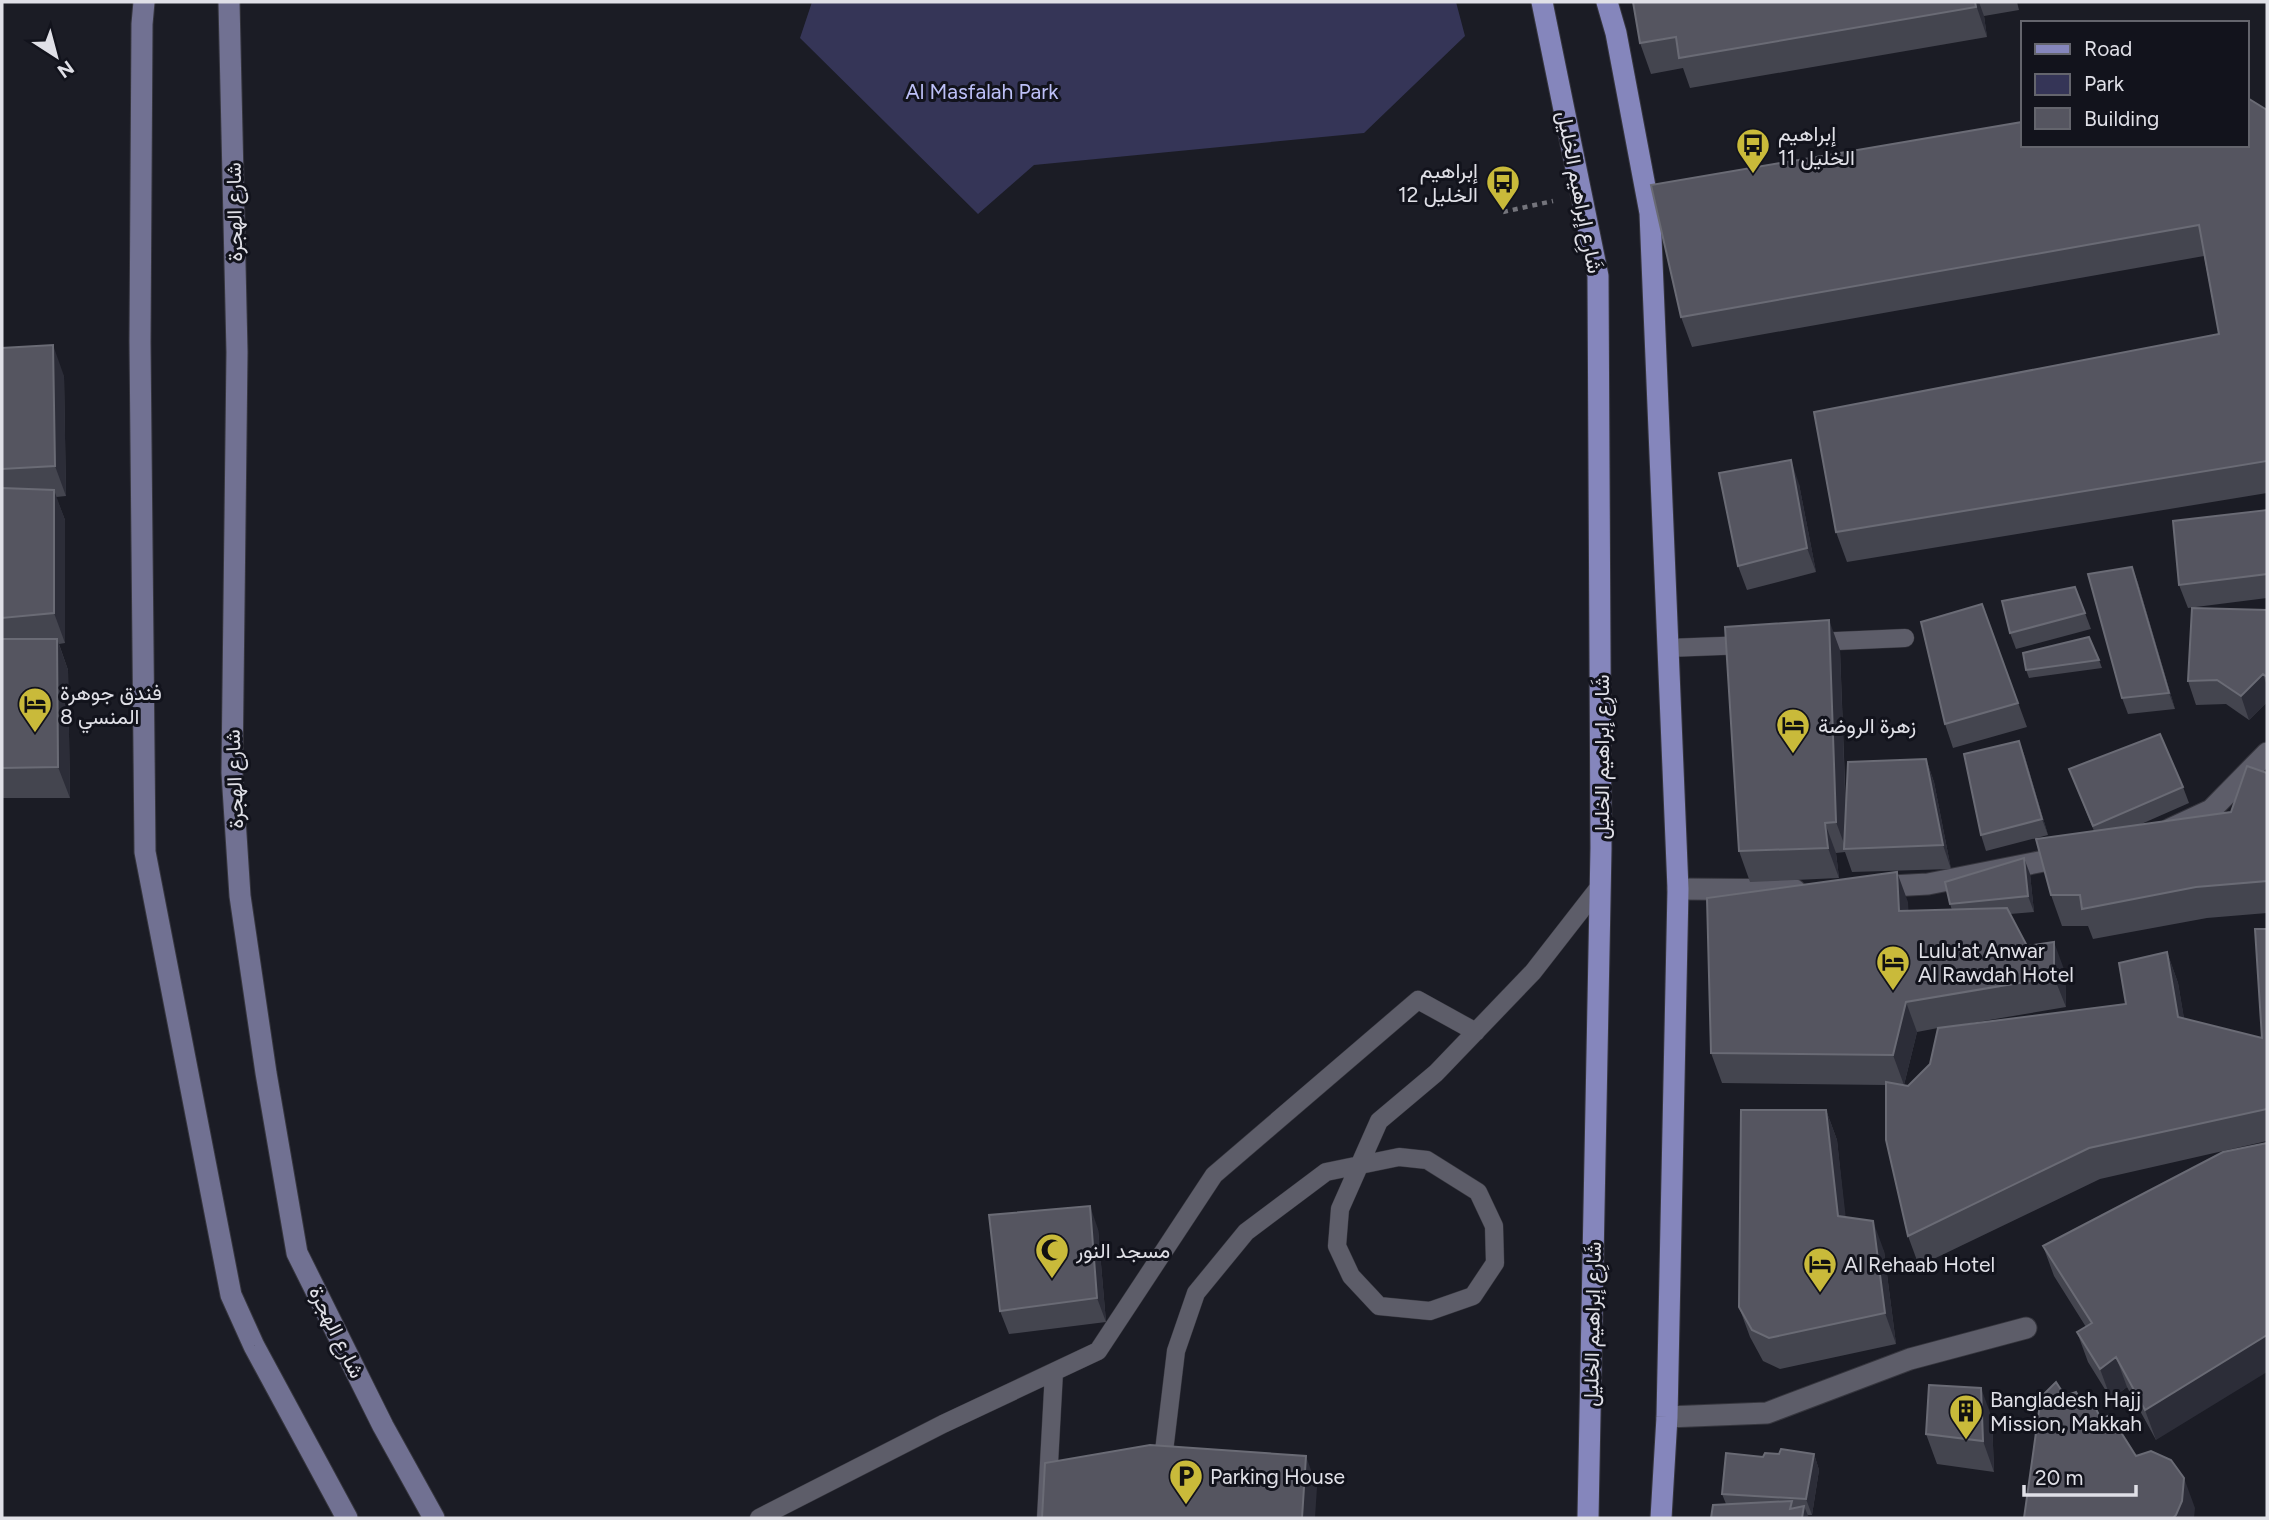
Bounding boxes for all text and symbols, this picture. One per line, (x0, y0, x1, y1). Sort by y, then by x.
north arrow (21, 21, 91, 91)
legend (2021, 21, 2248, 147)
text: Road (2084, 36, 2132, 61)
text: N (53, 56, 78, 83)
text: Park (2084, 71, 2125, 96)
park label: Al Masfalah Park (906, 79, 1059, 104)
text: Building (2084, 106, 2159, 131)
street label: شَارِع إبراهيم الخليل (1547, 109, 1608, 276)
place label: إبراهيم الخليل 11 (1778, 121, 1855, 170)
bus stop icon: إبراهيم الخليل 11 (1734, 126, 1772, 175)
place label: إبراهيم الخليل 12 (1398, 158, 1478, 207)
street label: شارع الهجرة (221, 162, 249, 262)
bus stop icon: إبراهيم الخليل 12 (1484, 163, 1522, 212)
street label: شَارِع إبراهيم الخليل (1589, 674, 1618, 840)
place label: فندق جوهرة المنسي 8 (60, 680, 162, 734)
hotel icon: فندق جوهرة المنسي 8 (16, 685, 54, 734)
hotel icon: زهرة الروضة (1774, 706, 1812, 755)
place label: زهرة الروضة (1818, 713, 1916, 739)
street label: شارع الهجرة (220, 729, 250, 829)
place label: Lulu'at Anwar Al Rawdah Hotel (1918, 938, 2074, 987)
hotel icon: Lulu'at Anwar Al Rawdah Hotel (1874, 943, 1912, 992)
mosque icon: مسجد النور (1033, 1231, 1071, 1280)
place label: مسجد النور (1075, 1238, 1170, 1264)
street label: شَارِع إبراهيم الخليل (1578, 1241, 1611, 1407)
hotel icon: Al Rehaab Hotel (1801, 1245, 1839, 1294)
place label: Al Rehaab Hotel (1844, 1252, 1995, 1277)
street label: شارع الهجرة (302, 1282, 370, 1383)
place label: Bangladesh Hajj Mission, Makkah (1990, 1387, 2142, 1436)
building icon: Bangladesh Hajj Mission, Makkah (1947, 1392, 1985, 1441)
scale bar (2024, 1454, 2136, 1498)
parking icon: Parking House (1167, 1457, 1205, 1506)
place label: Parking House (1210, 1464, 1345, 1489)
text: 20 m (2035, 1465, 2083, 1490)

